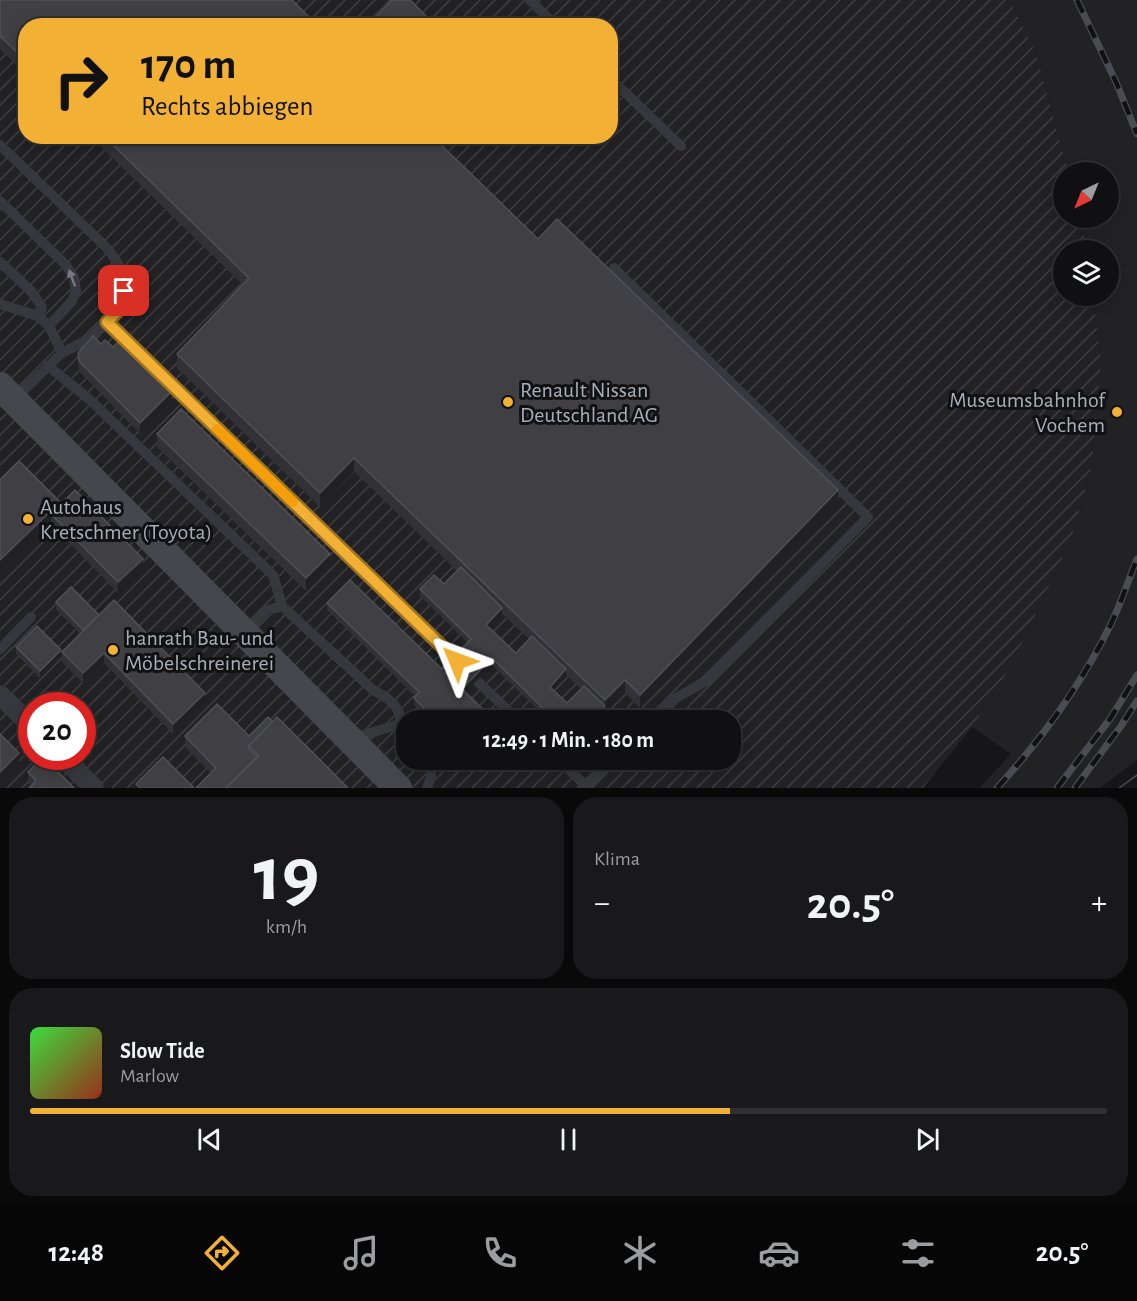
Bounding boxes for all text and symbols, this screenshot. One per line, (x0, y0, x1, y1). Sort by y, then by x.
icon: right (42, 42, 120, 120)
text: 170 m (141, 44, 236, 86)
text: Rechts abbiegen (141, 93, 313, 120)
north arrow (1053, 162, 1119, 228)
map controls (1053, 162, 1119, 306)
button: layers (1053, 240, 1119, 306)
pin (98, 265, 149, 316)
one-way arrow (67, 269, 77, 287)
icon: arrive (107, 274, 140, 307)
place label: Renault Nissan Deutschland AG (520, 379, 658, 426)
place label: Museumsbahnhof Vochem (949, 389, 1106, 436)
marker: Renault Nissan Deutschland AG (501, 395, 515, 409)
marker: Museumsbahnhof Vochem (1110, 405, 1124, 419)
place label: Autohaus Kretschmer (Toyota) (40, 496, 212, 543)
marker: Autohaus Kretschmer (Toyota) (21, 512, 35, 526)
place label: hanrath Bau- und Möbelschreinerei (125, 627, 274, 674)
position arrow (425, 629, 489, 693)
marker: hanrath Bau- und Möbelschreinerei (106, 643, 120, 657)
speed limit sign: 20 (18, 692, 96, 770)
text: 12:49 · 1 Min. · 180 m (483, 729, 654, 751)
text: 19 (254, 837, 319, 915)
text: Klima (594, 849, 640, 869)
text: 20.5° (807, 882, 894, 927)
text: − (594, 887, 610, 920)
text: + (1091, 887, 1107, 920)
text: km/h (266, 917, 307, 937)
text: Slow Tide (120, 1040, 205, 1062)
text: Marlow (120, 1066, 179, 1086)
icon: previous (193, 1123, 226, 1156)
icon: pause (552, 1123, 585, 1156)
icon: next (911, 1123, 944, 1156)
icon: directions (201, 1232, 243, 1274)
icon: music (340, 1232, 382, 1274)
icon: phone (479, 1232, 521, 1274)
icon: climate (619, 1232, 661, 1274)
icon: car (758, 1232, 800, 1274)
icon: filters (897, 1232, 939, 1274)
text: 12:48 (49, 1239, 104, 1266)
text: 20.5° (1036, 1239, 1088, 1266)

